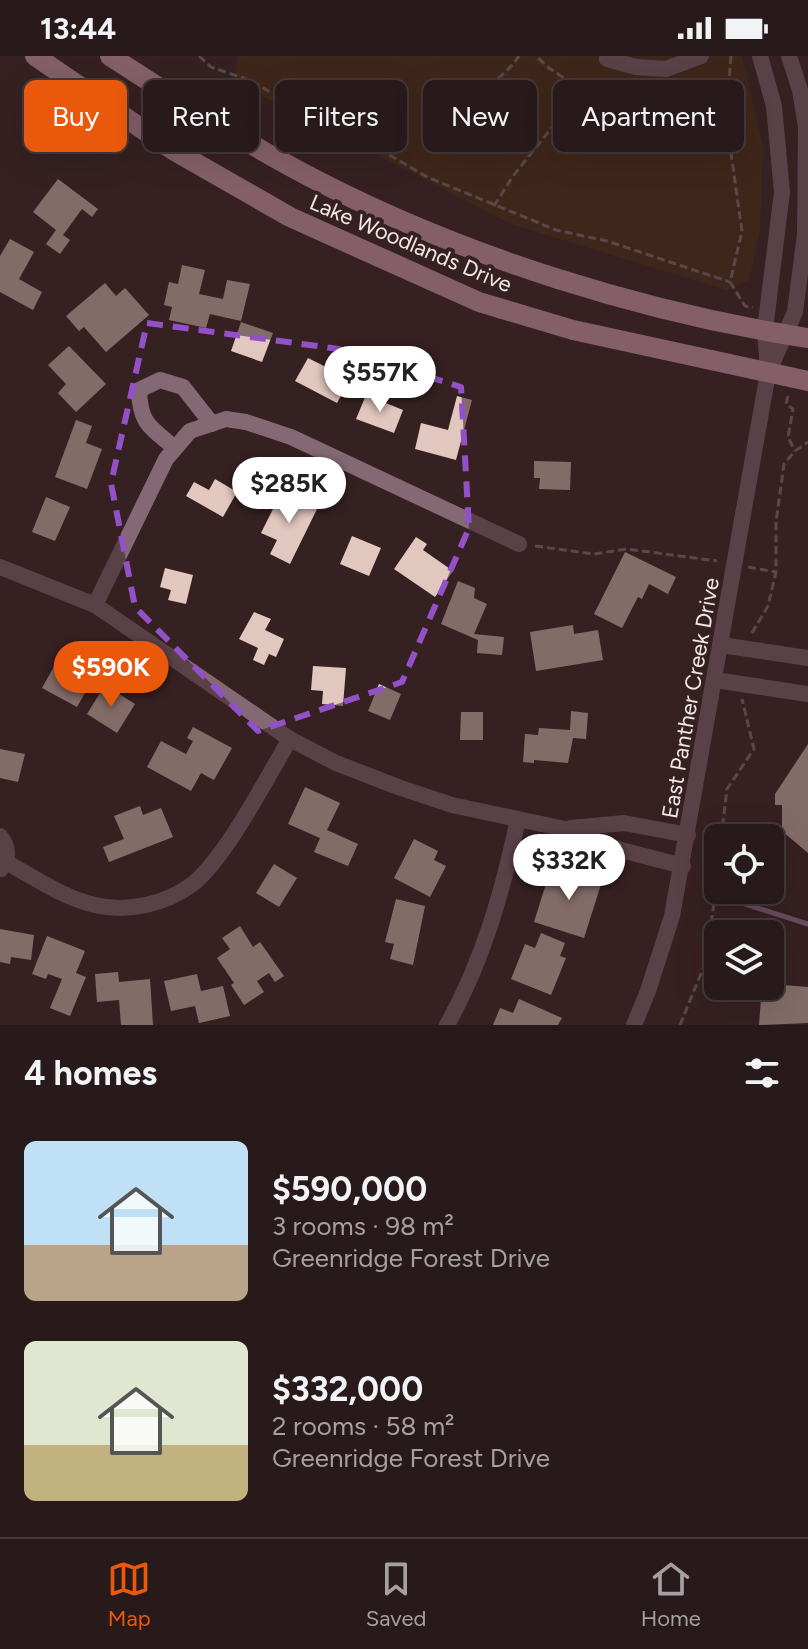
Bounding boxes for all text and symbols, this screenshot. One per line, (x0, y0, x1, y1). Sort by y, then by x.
text: 13:44 (40, 10, 116, 47)
chip: Buy (24, 80, 127, 152)
chip: Rent (143, 80, 259, 152)
chip: Filters (275, 80, 407, 152)
chip: New (423, 80, 537, 152)
chip: Apartment (553, 80, 744, 152)
street label: Lake Woodlands Drive (306, 189, 516, 298)
pin: $557K (324, 346, 436, 414)
text: $557K (342, 356, 418, 388)
pin: $285K (233, 457, 345, 525)
text: $285K (250, 467, 328, 499)
street label: East Panther Creek Drive (656, 576, 725, 821)
pin: $590K (55, 641, 167, 709)
text: $590K (72, 651, 150, 683)
map controls (704, 824, 784, 1000)
button: locate (704, 824, 784, 904)
pin: $332K (513, 834, 625, 902)
text: $332K (531, 844, 607, 876)
button: layers (704, 920, 784, 1000)
icon: filters (740, 1051, 784, 1095)
text: 4 homes (24, 1053, 157, 1094)
text: $590,000 (272, 1169, 427, 1210)
icon: home (88, 1173, 184, 1269)
text: 3 rooms · 98 m² (272, 1210, 454, 1242)
text: Greenridge Forest Drive (272, 1242, 550, 1274)
text: $332,000 (272, 1369, 423, 1410)
icon: home (88, 1373, 184, 1469)
text: 2 rooms · 58 m² (272, 1410, 454, 1442)
text: Greenridge Forest Drive (272, 1442, 550, 1474)
tab: Map (107, 1557, 151, 1632)
tab: Saved (366, 1557, 426, 1632)
tab: Home (641, 1557, 701, 1632)

